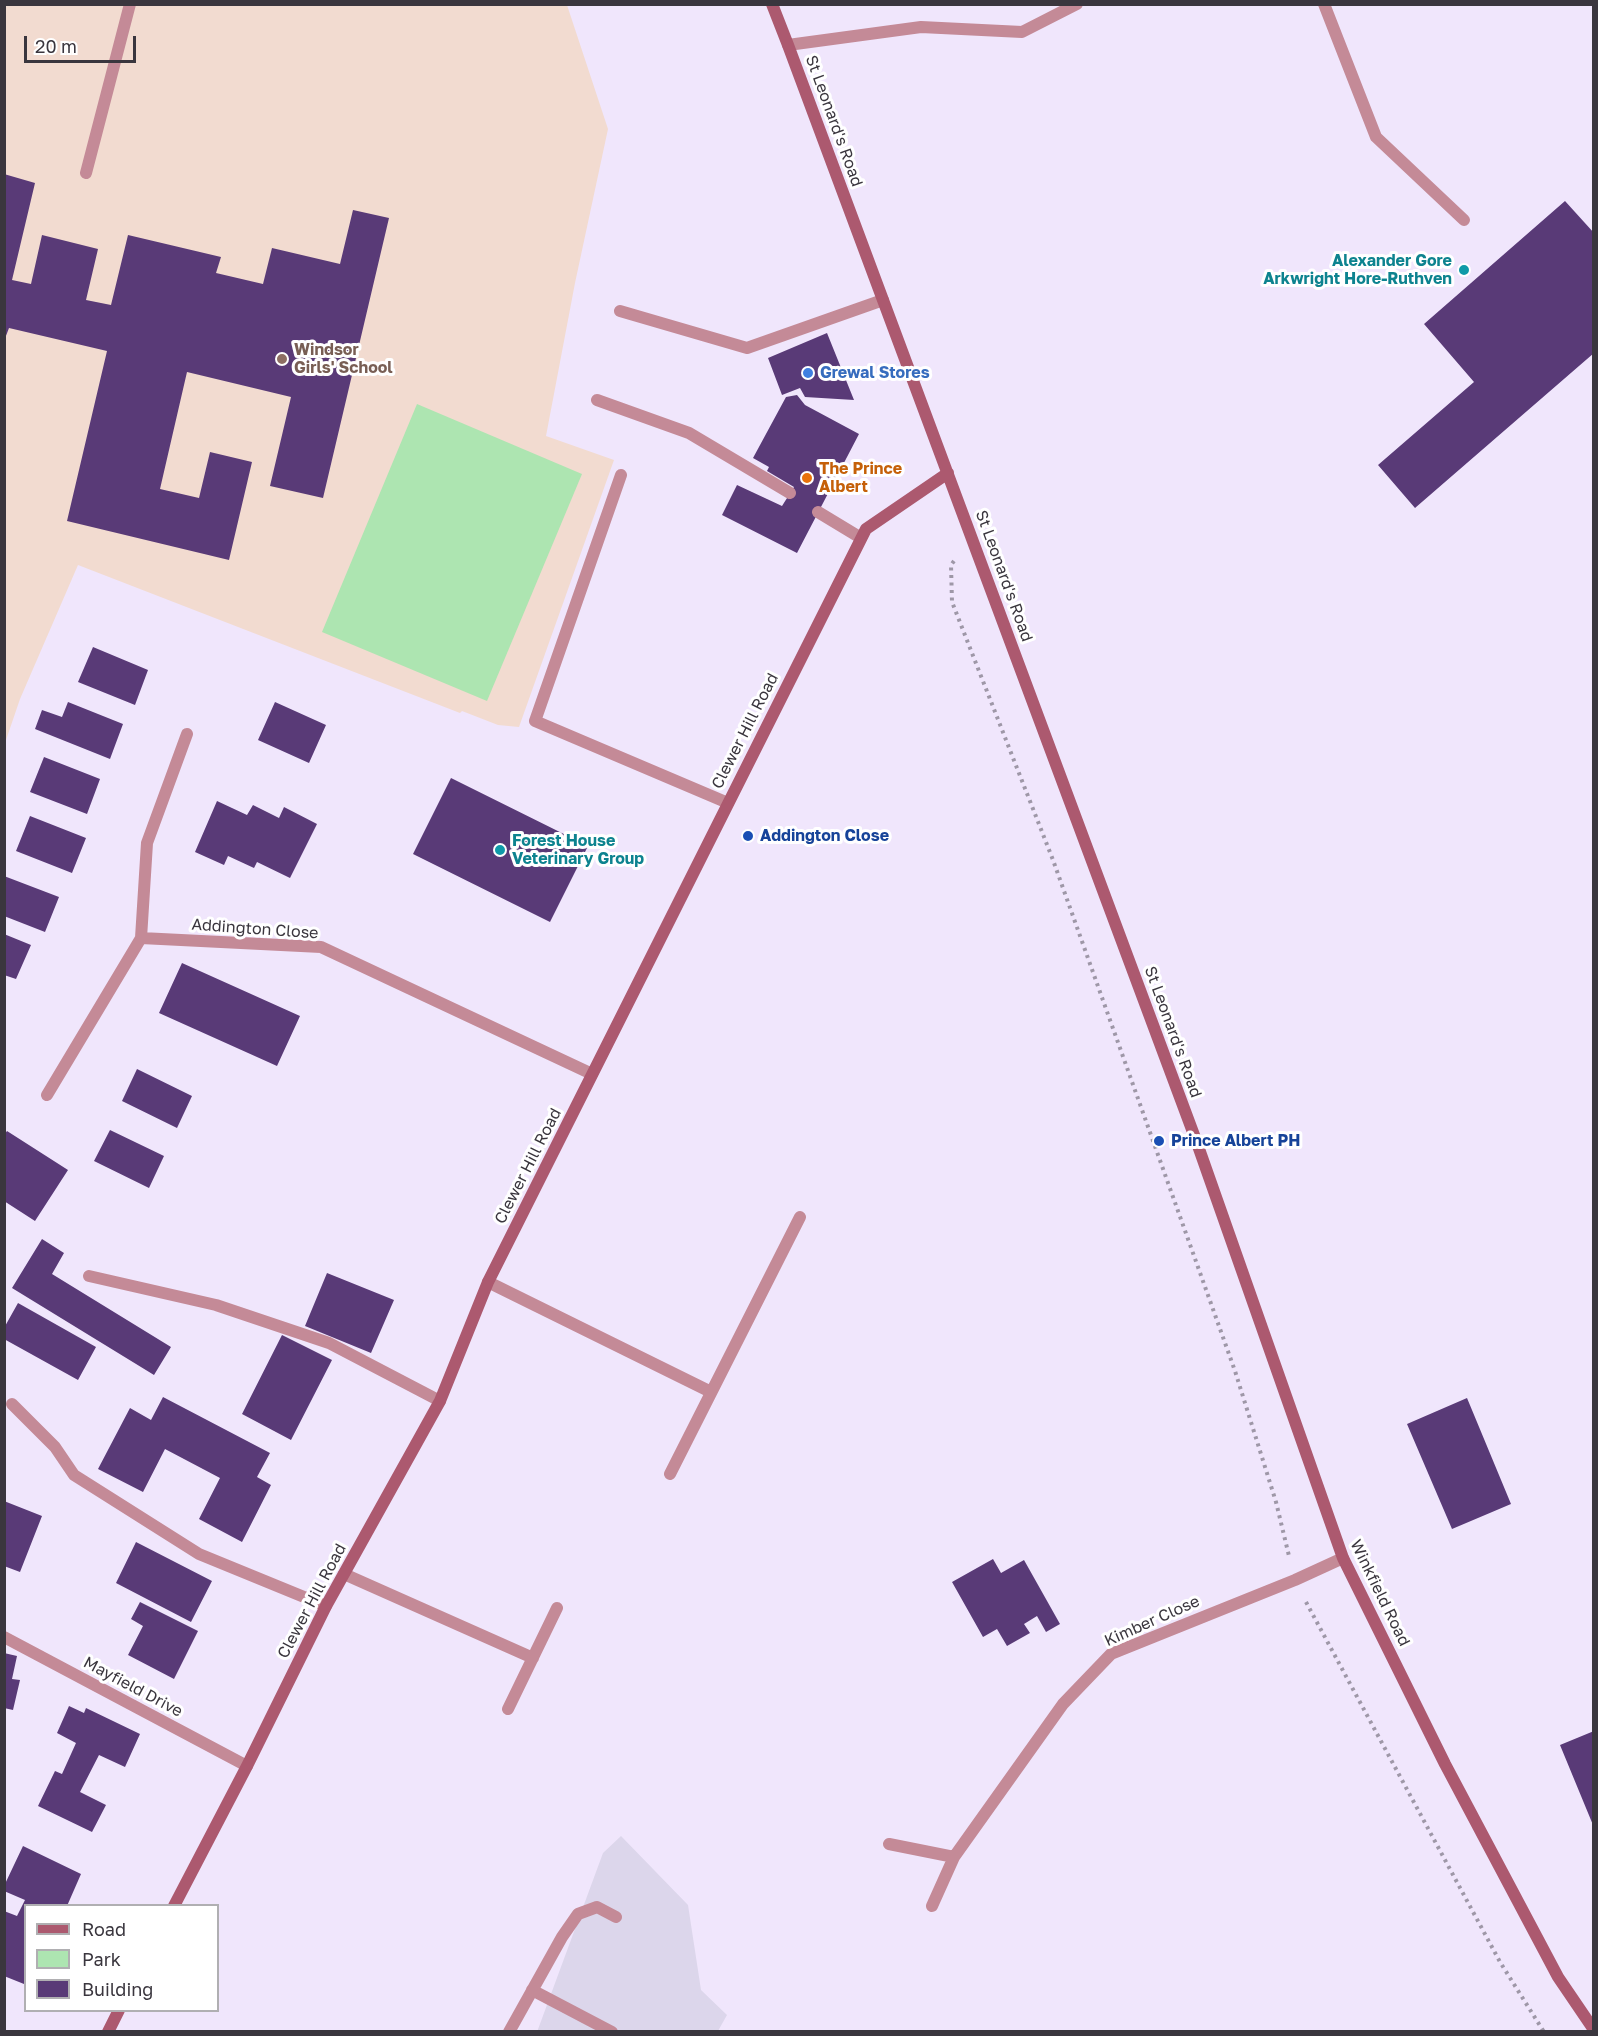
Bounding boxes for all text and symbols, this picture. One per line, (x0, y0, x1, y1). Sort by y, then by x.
scale bar (27, 24, 140, 62)
text: 20 m (35, 35, 77, 57)
street label: St Leonard's Road (801, 53, 867, 189)
place label: Alexander Gore Arkwright Hore-Ruthven (1263, 251, 1452, 289)
marker: Alexander Gore Arkwright Hore-Ruthven (1457, 263, 1471, 277)
place label: Windsor Girls' School (294, 340, 393, 378)
marker: Windsor Girls' School (275, 352, 289, 366)
place label: Grewal Stores (820, 363, 930, 383)
marker: Grewal Stores (801, 366, 815, 380)
place label: The Prince Albert (819, 459, 902, 497)
marker: The Prince Albert (800, 471, 814, 485)
street label: St Leonard's Road (971, 508, 1037, 644)
street label: Clewer Hill Road (708, 670, 782, 792)
place label: Addington Close (760, 826, 889, 846)
marker: Addington Close (741, 829, 755, 843)
place label: Forest House Veterinary Group (512, 831, 644, 869)
marker: Forest House Veterinary Group (493, 843, 507, 857)
street label: Addington Close (191, 915, 319, 943)
street label: St Leonard's Road (1140, 964, 1206, 1100)
street label: Clewer Hill Road (491, 1105, 565, 1227)
place label: Prince Albert PH (1171, 1131, 1300, 1151)
marker: Prince Albert PH (1152, 1134, 1166, 1148)
street label: Winkfield Road (1346, 1537, 1414, 1649)
street label: Clewer Hill Road (274, 1540, 350, 1662)
street label: Kimber Close (1101, 1591, 1203, 1651)
street label: Mayfield Drive (80, 1653, 186, 1721)
legend (24, 1904, 219, 2012)
text: Road (82, 1918, 126, 1940)
text: Park (82, 1948, 121, 1970)
text: Building (82, 1978, 153, 2000)

